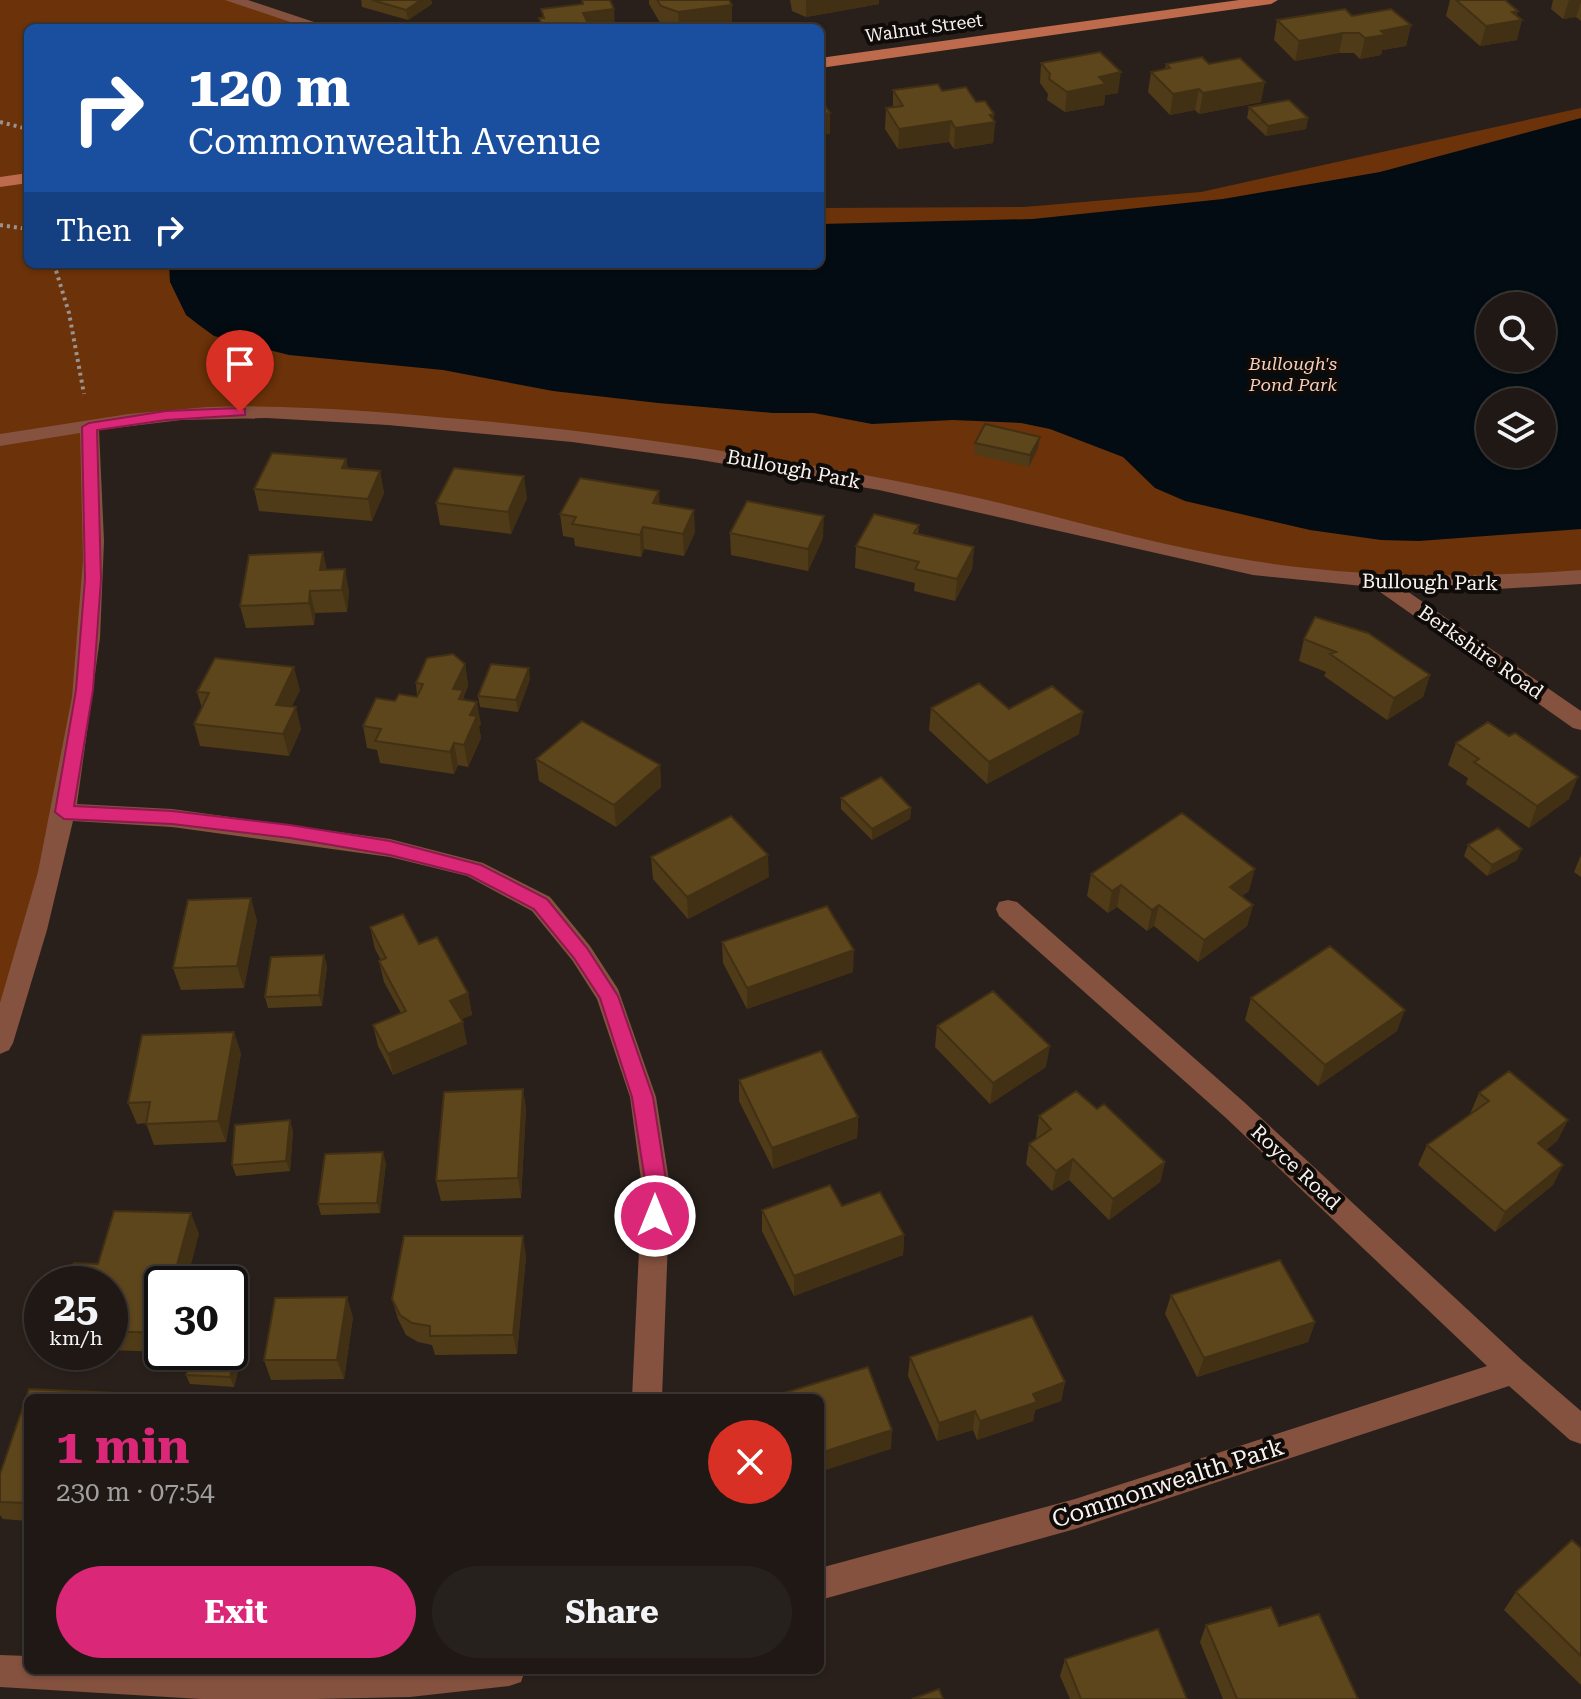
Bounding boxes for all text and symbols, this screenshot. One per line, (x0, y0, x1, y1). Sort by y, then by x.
street label: Walnut Street (864, 9, 984, 46)
text: 120 m (188, 54, 350, 120)
icon: right (56, 56, 160, 160)
text: Commonwealth Avenue (188, 121, 601, 163)
icon: right (147, 208, 191, 252)
text: Then (56, 213, 131, 248)
map controls (1476, 292, 1556, 468)
button: search (1476, 292, 1556, 372)
pin (206, 330, 274, 412)
icon: arrive (218, 342, 262, 386)
park label: Bullough's Pond Park (1248, 353, 1337, 395)
button: layers (1476, 388, 1556, 468)
street label: Bullough Park (725, 444, 863, 494)
street label: Bullough Park (1362, 569, 1499, 595)
street label: Berkshire Road (1414, 600, 1548, 704)
street label: Royce Road (1246, 1120, 1346, 1215)
position arrow (613, 1174, 697, 1258)
speed limit sign: 30 (144, 1266, 248, 1370)
text: 25 (54, 1284, 98, 1331)
text: km/h (49, 1326, 103, 1350)
text: 1 min (56, 1419, 189, 1475)
button: close (708, 1420, 792, 1504)
street label: Commonwealth Park (1049, 1432, 1287, 1534)
text: 230 m · 07:54 (56, 1477, 215, 1507)
button: Exit (56, 1566, 416, 1658)
button: Share (432, 1566, 792, 1658)

